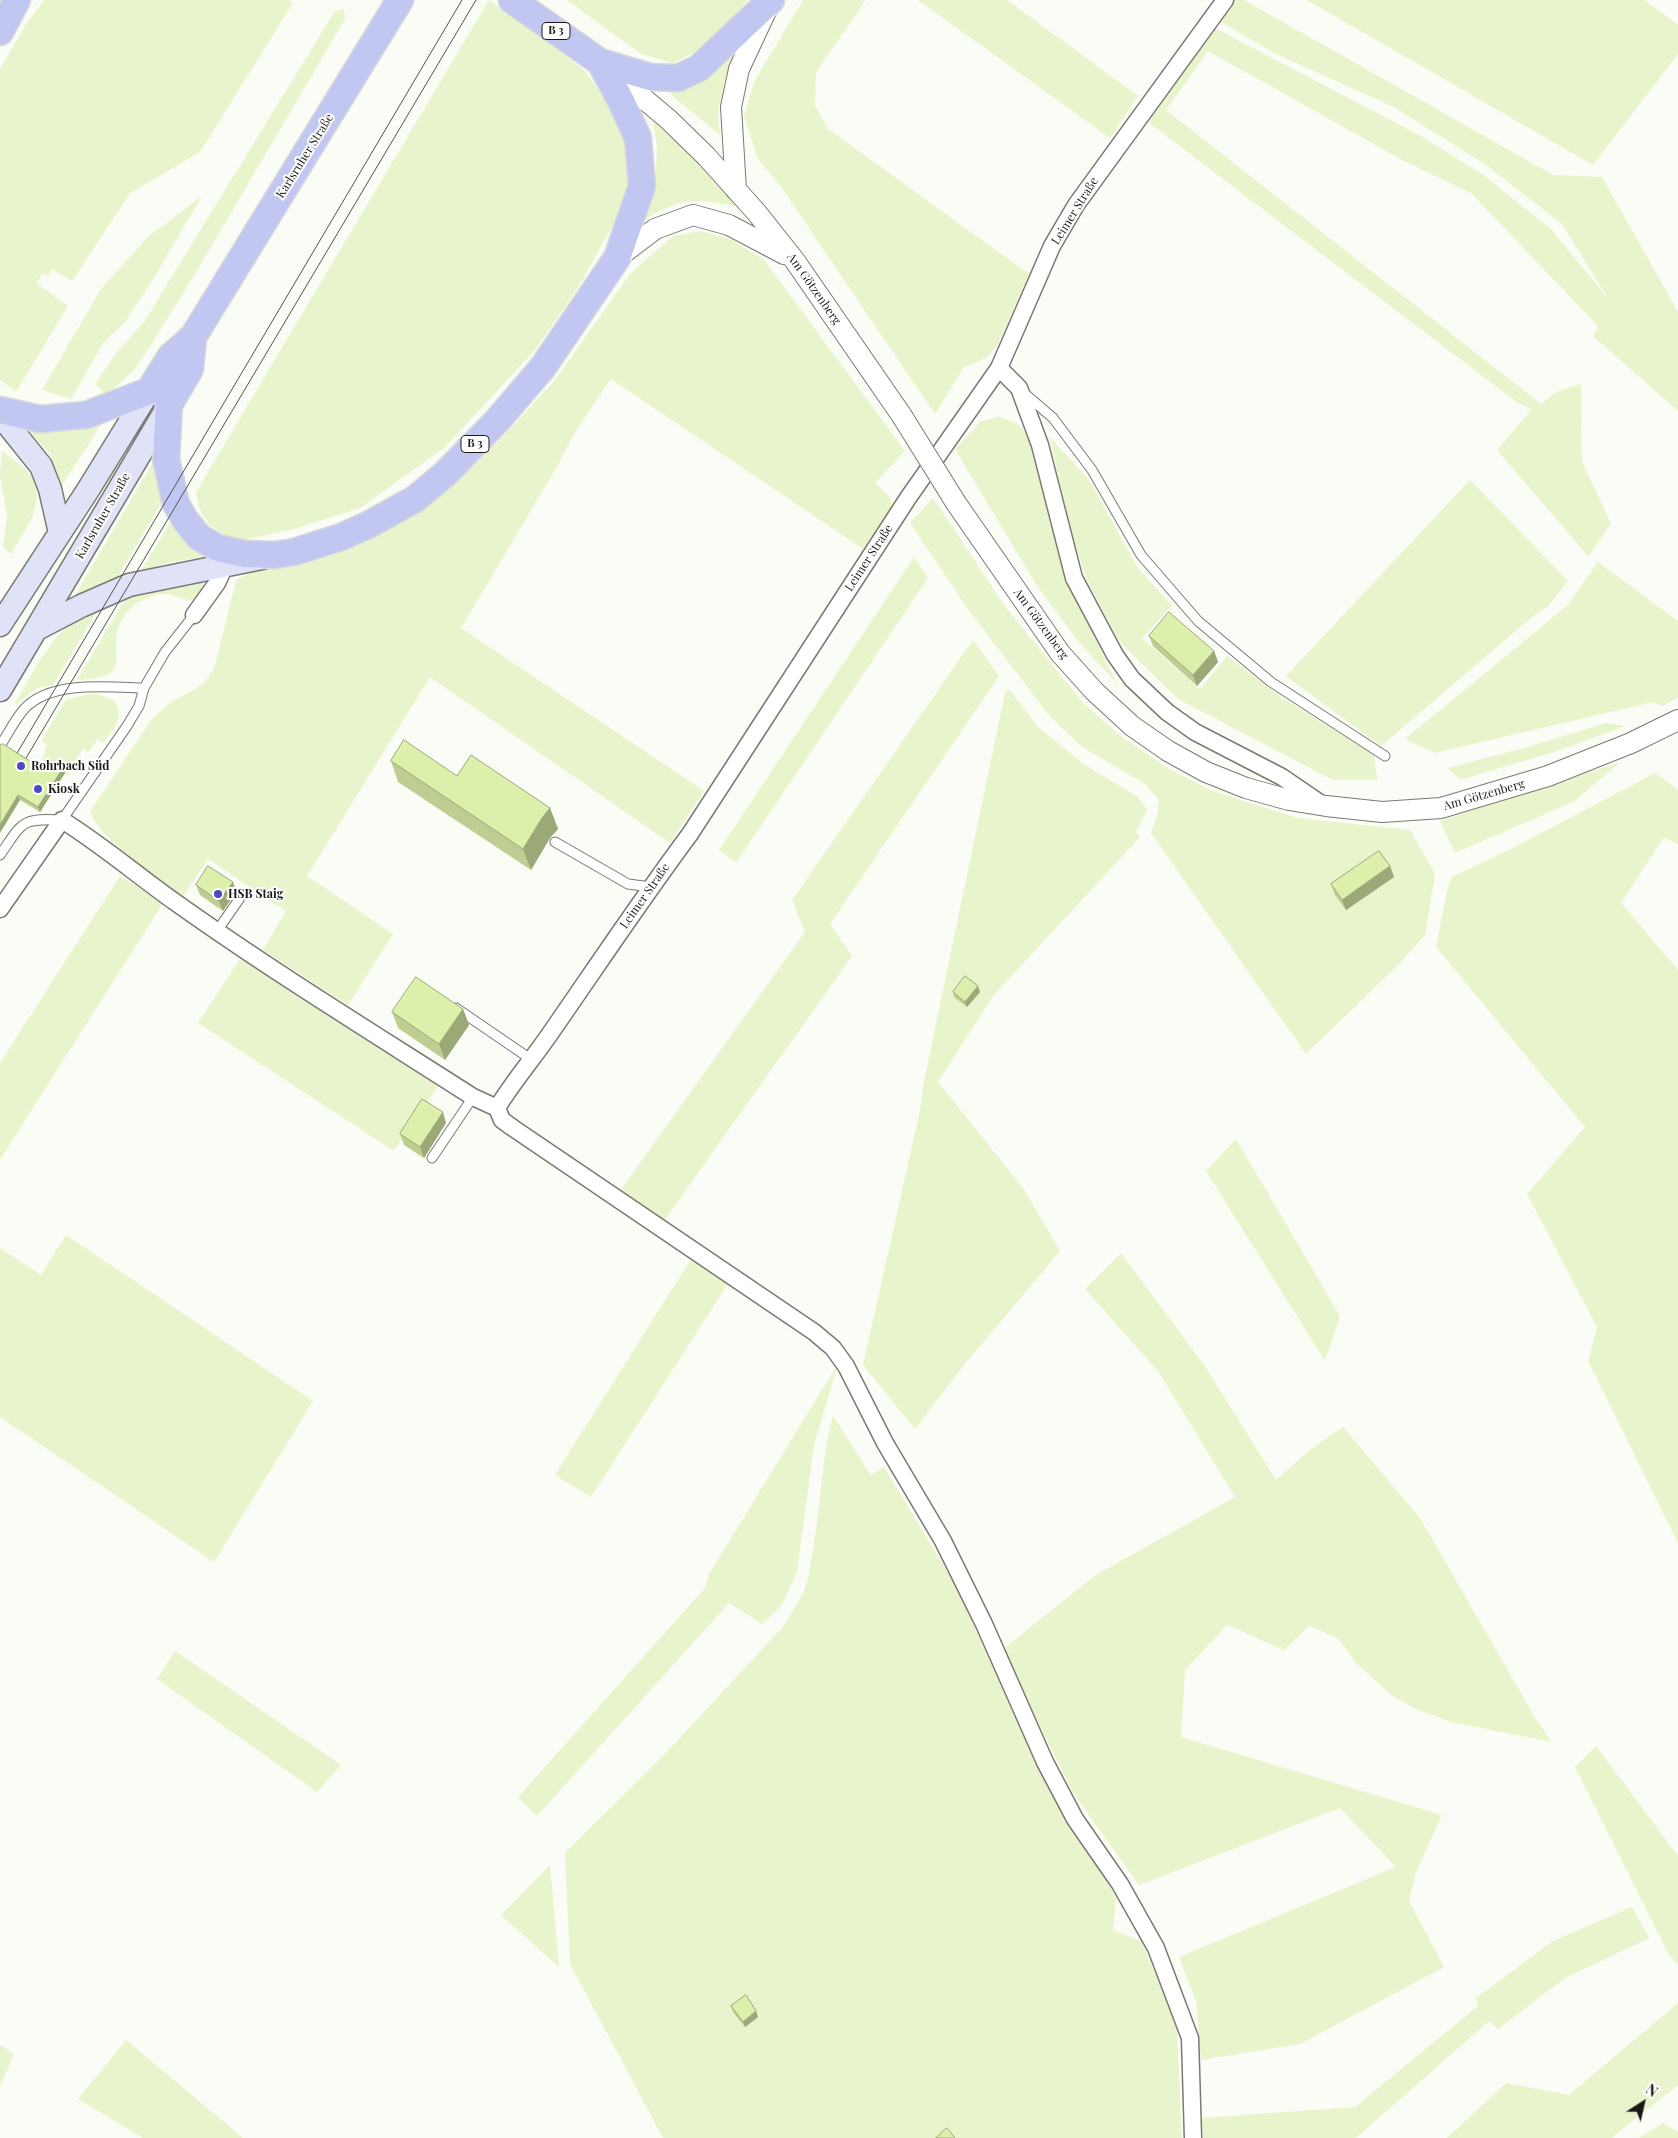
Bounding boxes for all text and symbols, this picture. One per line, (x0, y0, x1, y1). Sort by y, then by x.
road number: B 3 (542, 22, 570, 40)
street label: Karlsruher Straße (273, 111, 337, 201)
street label: Leimer Straße (1049, 175, 1101, 247)
street label: Am Götzenberg (784, 251, 844, 327)
road number: B 3 (461, 436, 489, 452)
street label: Karlsruher Straße (73, 471, 133, 561)
street label: Leimer Straße (842, 522, 896, 594)
street label: Am Götzenberg (1011, 586, 1071, 662)
place label: Rohrbach Süd (31, 759, 109, 773)
marker: Rohrbach Süd (15, 760, 27, 772)
street label: Am Götzenberg (1442, 777, 1526, 813)
place label: Kiosk (48, 782, 80, 796)
marker: Kiosk (32, 783, 44, 795)
street label: Leimer Straße (617, 860, 673, 932)
place label: HSB Staig (228, 887, 283, 901)
marker: HSB Staig (212, 888, 224, 900)
north arrow (1618, 2078, 1668, 2128)
text: N (1642, 2080, 1661, 2101)

